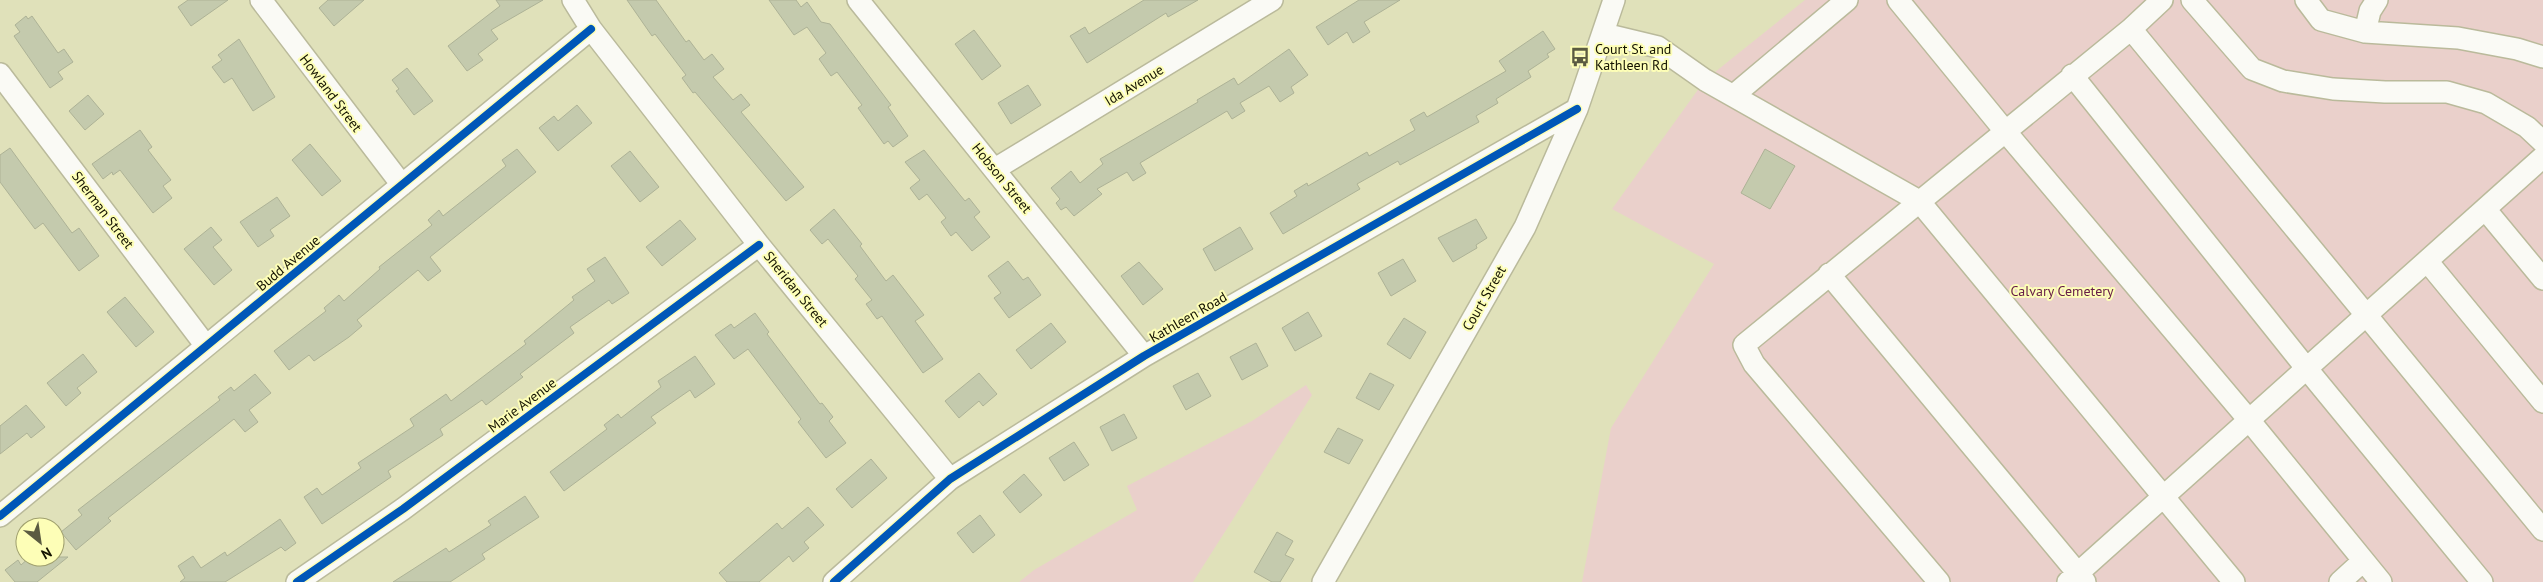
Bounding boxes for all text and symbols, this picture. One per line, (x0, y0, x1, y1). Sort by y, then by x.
place label: Court St. and Kathleen Rd (1595, 40, 1671, 74)
bus stop icon: Court St. and Kathleen Rd (1569, 46, 1591, 68)
street label: Howland Street (296, 51, 366, 136)
street label: Ida Avenue (1101, 60, 1167, 110)
street label: Hobson Street (968, 139, 1036, 217)
street label: Sherman Street (68, 168, 138, 253)
street label: Budd Avenue (252, 231, 324, 295)
street label: Sheridan Street (760, 247, 832, 331)
street label: Court Street (1458, 262, 1510, 334)
park label: Calvary Cemetery (2010, 282, 2114, 300)
street label: Kathleen Road (1146, 288, 1230, 346)
street label: Marie Avenue (484, 374, 560, 436)
north arrow (15, 517, 65, 567)
text: N (38, 543, 55, 563)

